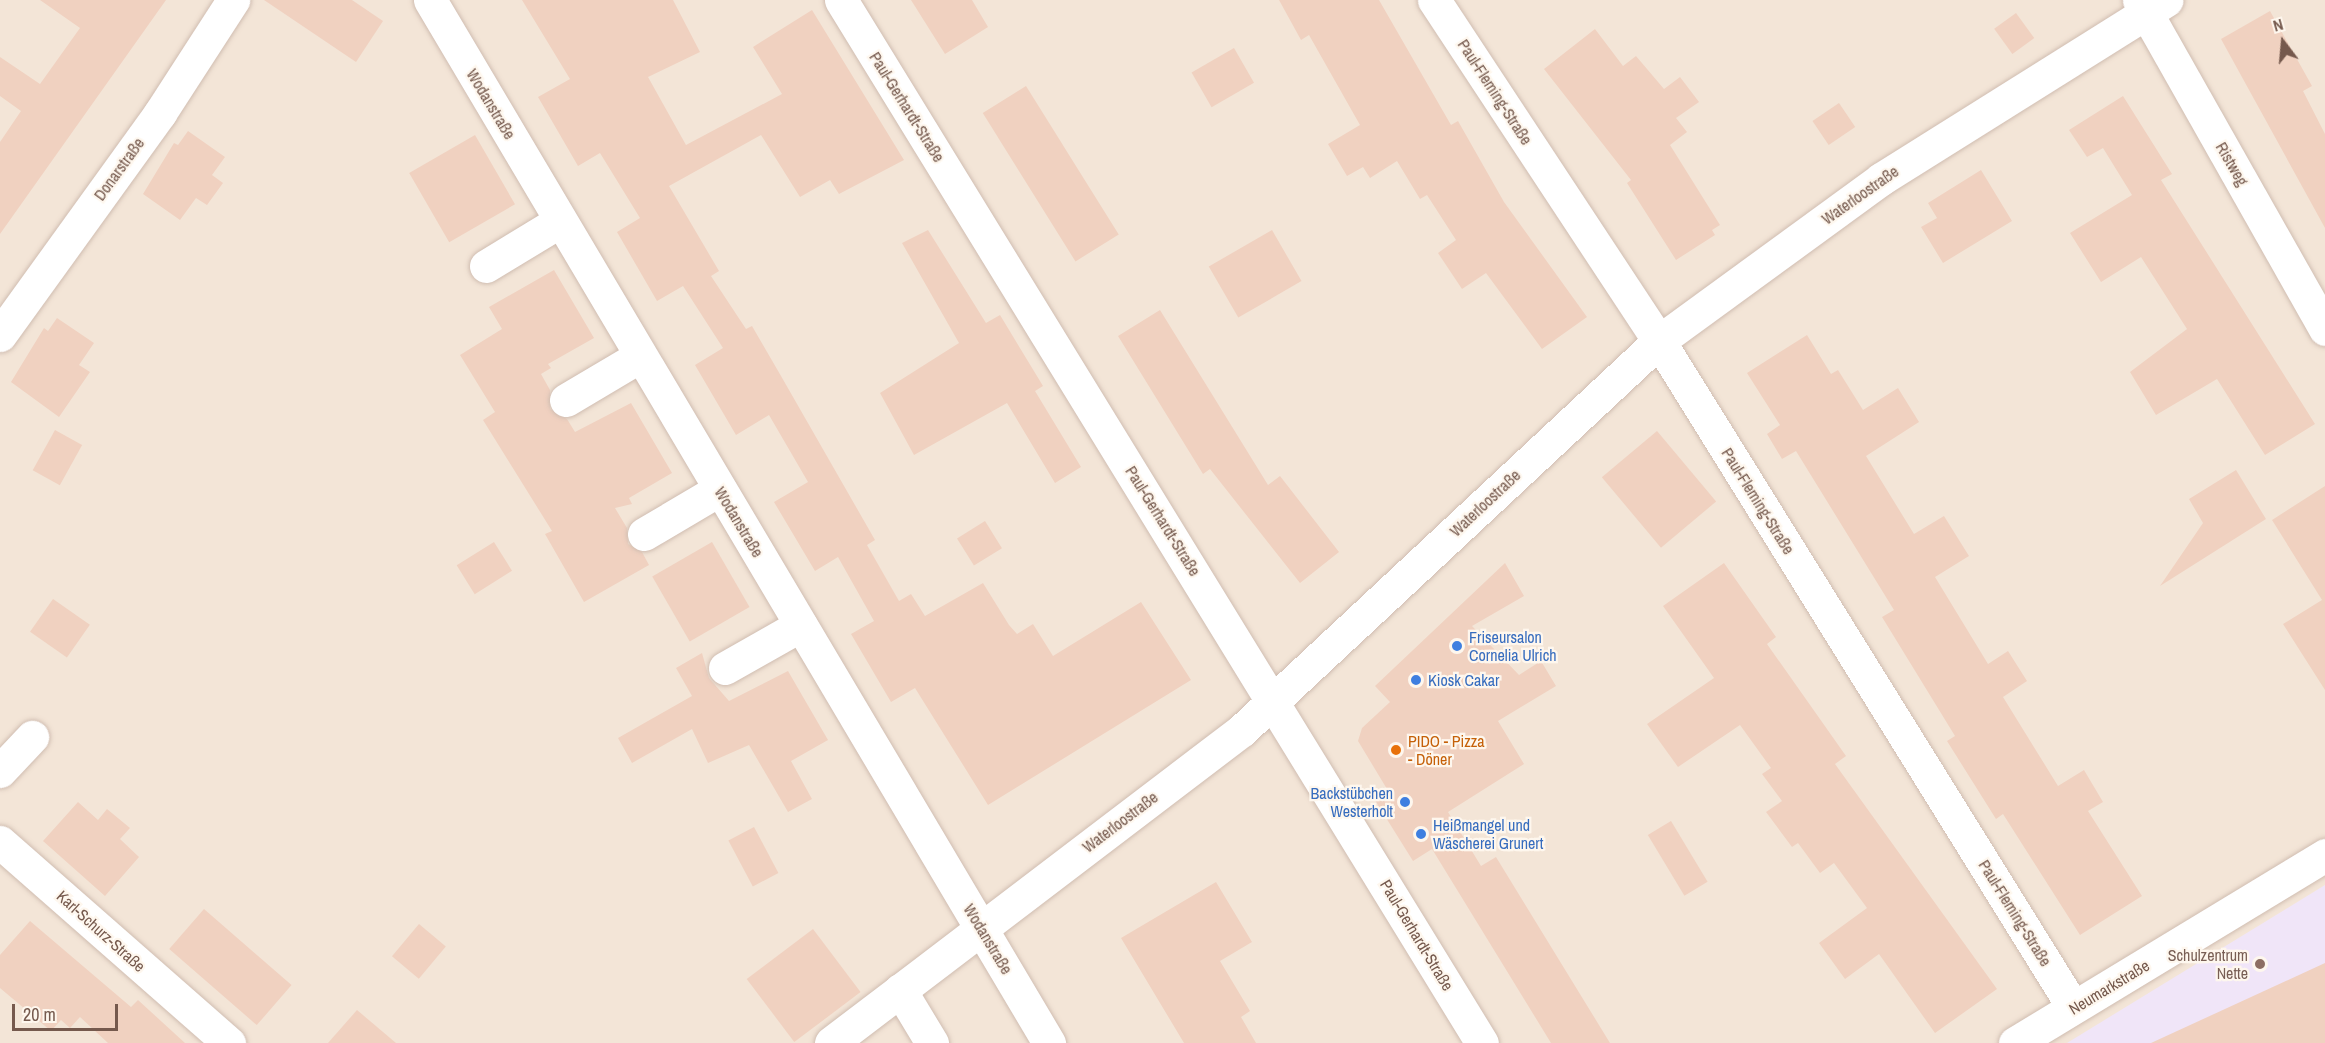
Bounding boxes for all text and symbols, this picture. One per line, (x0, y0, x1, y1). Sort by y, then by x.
north arrow (2253, 12, 2313, 72)
text: N (2270, 13, 2286, 37)
street label: Paul-Fleming-Straße (1454, 36, 1536, 148)
street label: Paul-Gerhardt-Straße (865, 48, 949, 166)
street label: Wodanstraße (463, 65, 519, 143)
street label: Donarstraße (90, 134, 148, 204)
street label: Ristweg (2212, 139, 2252, 189)
street label: Waterloostraße (1818, 162, 1902, 228)
street label: Paul-Fleming-Straße (1718, 444, 1798, 558)
street label: Paul-Gerhardt-Straße (1121, 462, 1205, 580)
street label: Waterloostraße (1446, 466, 1524, 540)
street label: Wodanstraße (711, 483, 767, 561)
place label: Friseursalon Cornelia Ulrich (1469, 627, 1556, 665)
marker: Friseursalon Cornelia Ulrich (1450, 639, 1464, 653)
place label: Kiosk Cakar (1428, 670, 1499, 690)
marker: Kiosk Cakar (1409, 673, 1423, 687)
place label: PIDO - Pizza - Döner (1408, 731, 1485, 769)
marker: PIDO - Pizza - Döner (1389, 743, 1403, 757)
place label: Backstübchen Westerholt (1311, 783, 1393, 821)
street label: Waterloostraße (1079, 787, 1161, 857)
marker: Backstübchen Westerholt (1398, 795, 1412, 809)
place label: Heißmangel und Wäscherei Grunert (1433, 815, 1543, 853)
marker: Heißmangel und Wäscherei Grunert (1414, 827, 1428, 841)
street label: Paul-Fleming-Straße (1975, 856, 2055, 970)
street label: Paul-Gerhardt-Straße (1376, 876, 1458, 994)
street label: Karl-Schurz-Straße (53, 886, 149, 976)
street label: Wodanstraße (960, 900, 1016, 978)
place label: Schulzentrum Nette (2168, 945, 2248, 983)
street label: Neumarkstraße (2065, 955, 2153, 1019)
marker: Schulzentrum Nette (2253, 957, 2267, 971)
scale bar (15, 992, 122, 1030)
text: 20 m (23, 1002, 56, 1027)

